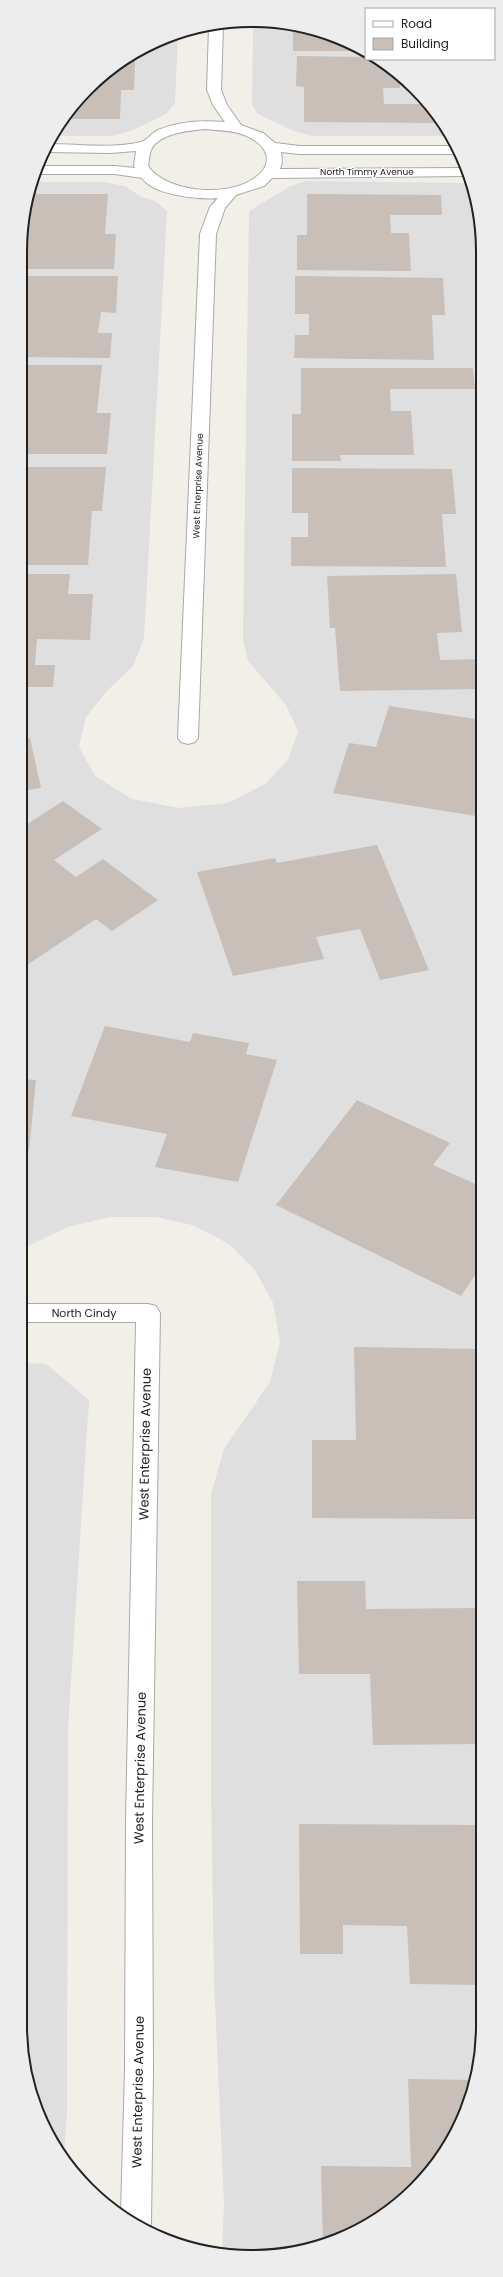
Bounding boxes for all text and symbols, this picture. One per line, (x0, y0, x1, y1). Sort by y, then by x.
legend (365, 8, 495, 60)
text: Road (401, 15, 432, 32)
text: Building (401, 35, 449, 52)
street label: North Timmy Avenue (320, 166, 414, 178)
street label: West Enterprise Avenue (190, 433, 206, 539)
street label: North Cindy (52, 1305, 117, 1321)
street label: West Enterprise Avenue (134, 1368, 156, 1520)
street label: West Enterprise Avenue (129, 1692, 151, 1844)
street label: West Enterprise Avenue (127, 2016, 149, 2168)

